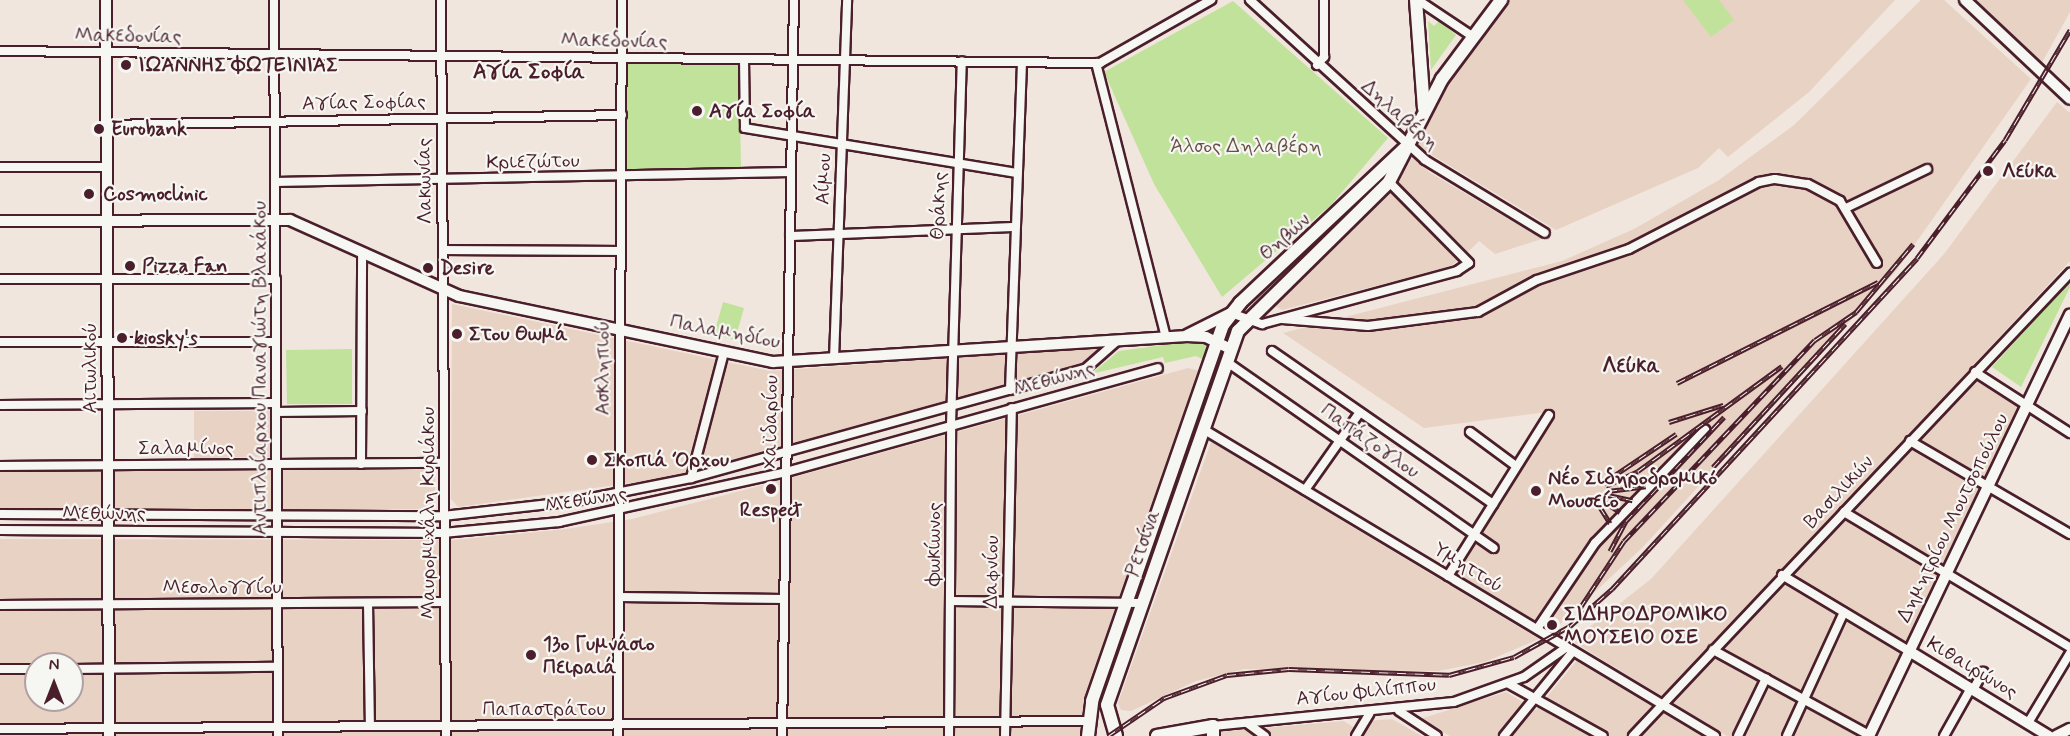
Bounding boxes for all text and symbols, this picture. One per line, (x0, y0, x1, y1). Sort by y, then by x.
street label: Μακεδονίας (74, 23, 182, 49)
street label: Μακεδονίας (560, 28, 668, 54)
place label: ΙΩΑΝΝΗΣ ΦΩΤΕΙΝΙΑΣ (138, 53, 338, 77)
marker: ΙΩΑΝΝΗΣ ΦΩΤΕΙΝΙΑΣ (119, 58, 133, 72)
district label: Αγία Σοφία (473, 59, 585, 85)
street label: Δηλαβέρη (1356, 75, 1444, 155)
street label: Αγίας Σοφίας (302, 90, 426, 116)
place label: Αγία Σοφία (709, 99, 816, 123)
marker: Αγία Σοφία (690, 104, 704, 118)
place label: Eurobank (111, 117, 187, 141)
marker: Eurobank (92, 122, 106, 136)
park label: Άλσος Δηλαβέρη (1170, 134, 1322, 158)
street label: Λακωνίας (412, 138, 438, 224)
street label: Κριεζώτου (486, 149, 580, 175)
street label: Αίμου (811, 153, 837, 205)
place label: Λεύκα (2002, 159, 2057, 183)
marker: Λεύκα (1979, 162, 1997, 180)
street label: Θράκης (926, 171, 952, 241)
place label: Cosmoclinic (103, 182, 208, 206)
marker: Cosmoclinic (80, 185, 98, 203)
street label: Αντιπλοίαρχου Παναγιώτη Βλαχάκου (248, 201, 272, 535)
street label: Θηβών (1255, 208, 1315, 266)
place label: Pizza Fan (142, 254, 225, 278)
place label: Desire (440, 256, 494, 280)
marker: Pizza Fan (123, 259, 137, 273)
marker: Desire (421, 261, 435, 275)
street label: Παλαμηδίου (668, 310, 782, 354)
street label: Ασκληπιού (591, 321, 615, 415)
place label: Στου Θωμά (469, 322, 568, 346)
street label: Αιτωλικού (78, 323, 102, 413)
place label: kiosky's (134, 326, 198, 350)
marker: Στου Θωμά (450, 327, 464, 341)
marker: kiosky's (115, 331, 129, 345)
district label: Λεύκα (1602, 353, 1660, 379)
street label: Μεθώνης (1011, 356, 1097, 402)
street label: Χαϊδαρίου (758, 375, 784, 469)
street label: Παπάζογλου (1316, 398, 1424, 484)
street label: Μαυρομιχάλη Κυριάκου (416, 407, 440, 619)
street label: Δημητρίου Μουτσοπούλου (1892, 410, 2014, 626)
street label: Σαλαμίνος (138, 436, 234, 460)
place label: Σκοπιά Όρχου (604, 448, 729, 472)
street label: Βασιλικών (1799, 450, 1879, 534)
marker: Σκοπιά Όρχου (585, 453, 599, 467)
place label: Νέο Σιδηροδρομικό Μουσείο (1548, 467, 1717, 514)
street label: Μεθώνης (543, 482, 629, 518)
marker: Respect (764, 482, 778, 496)
marker: Νέο Σιδηροδρομικό Μουσείο (1529, 484, 1543, 498)
place label: Respect (740, 498, 802, 522)
street label: Μεθώνης (62, 501, 146, 525)
street label: Φωκίωνος (922, 502, 946, 586)
street label: Ρετσίνα (1120, 506, 1166, 580)
street label: Δαφνίου (979, 535, 1005, 609)
street label: Υμηττού (1429, 538, 1507, 598)
street label: Μεσολογγίου (163, 575, 281, 599)
place label: ΣΙΔΗΡΟΔΡΟΜΙΚΟ ΜΟΥΣΕΙΟ ΟΣΕ (1564, 602, 1727, 649)
marker: ΣΙΔΗΡΟΔΡΟΜΙΚΟ ΜΟΥΣΕΙΟ ΟΣΕ (1545, 618, 1559, 632)
street label: Κιθαιρώνος (1922, 631, 2022, 705)
place label: 13ο Γυμνάσιο Πειραιά (543, 632, 655, 679)
marker: 13ο Γυμνάσιο Πειραιά (524, 648, 538, 662)
north arrow (24, 652, 84, 712)
text: N (49, 655, 59, 676)
street label: Αγίου Φιλίππου (1295, 673, 1437, 711)
street label: Παπαστράτου (483, 697, 605, 721)

